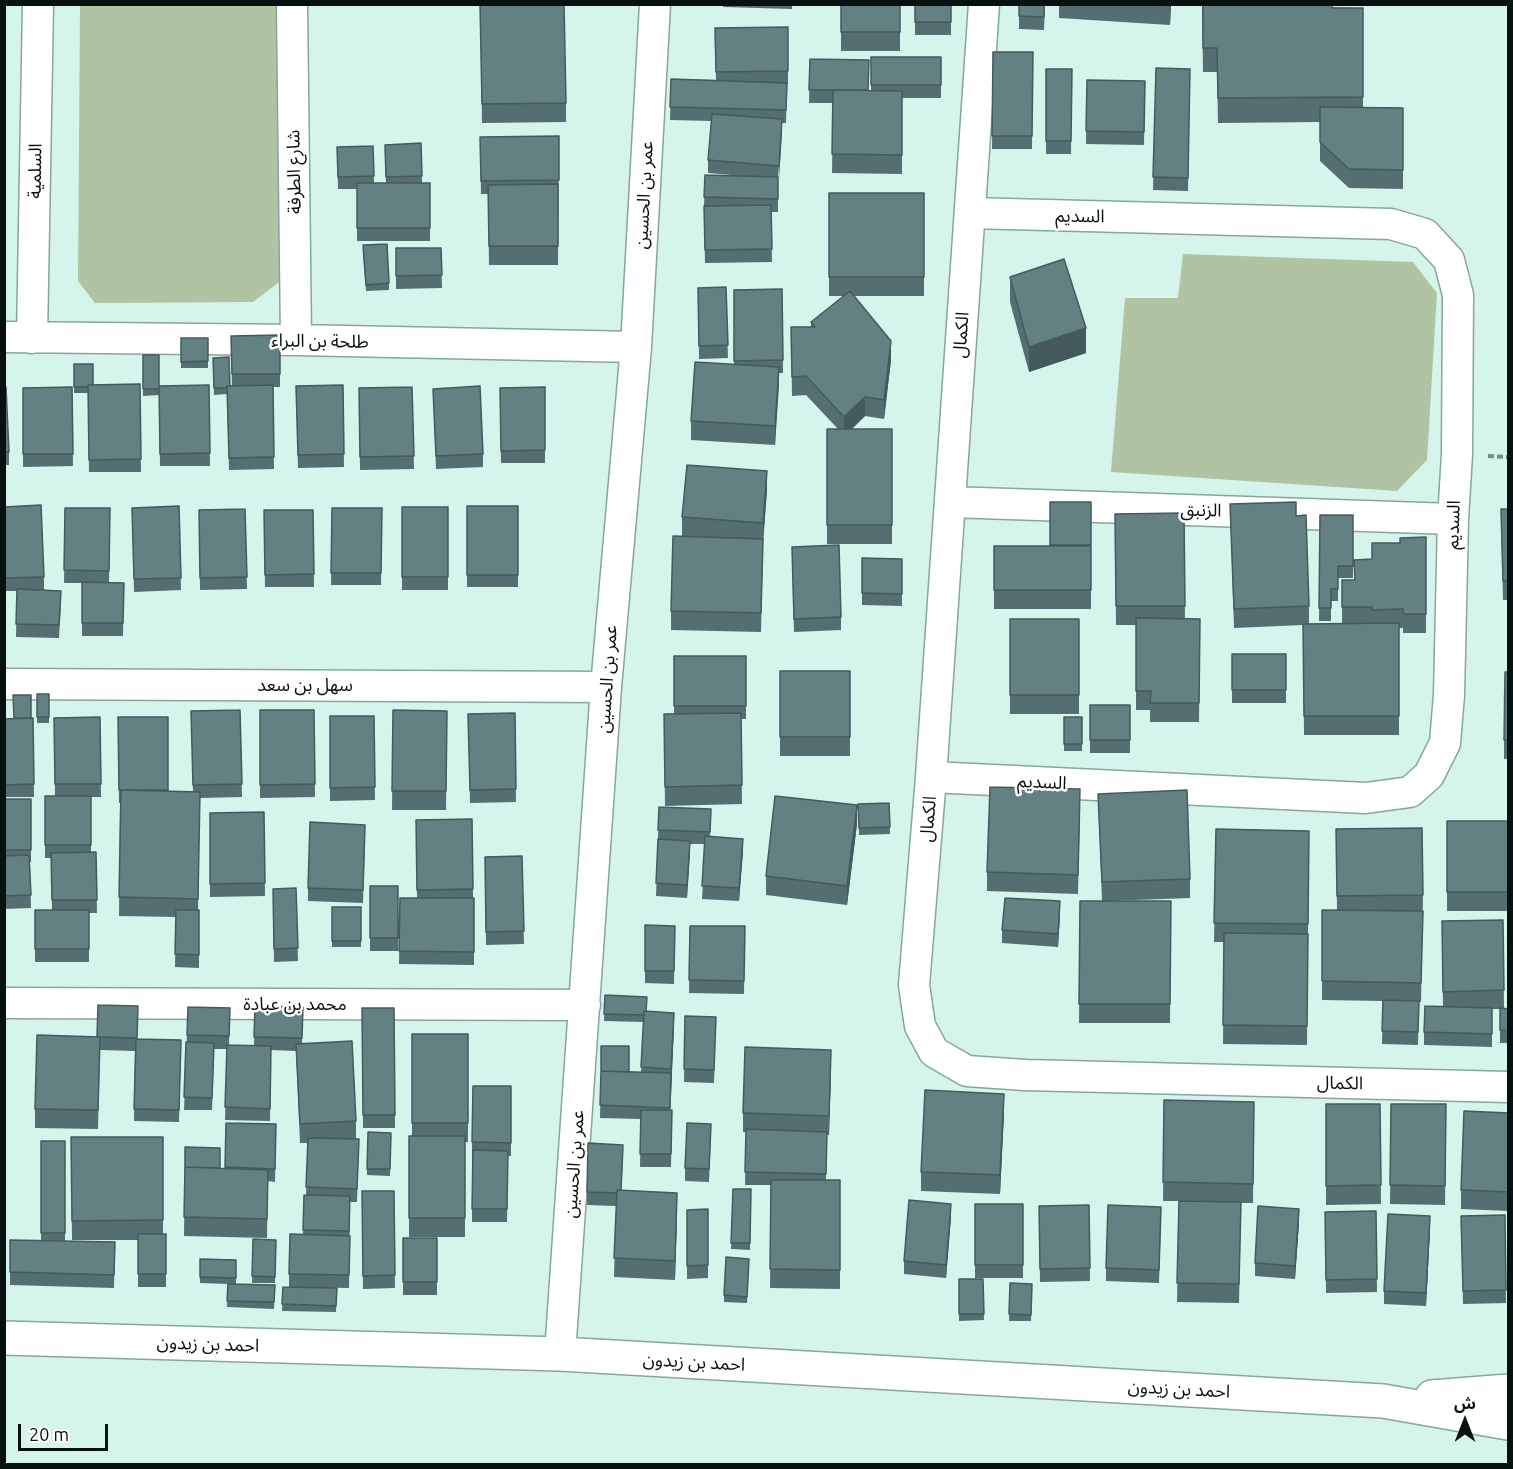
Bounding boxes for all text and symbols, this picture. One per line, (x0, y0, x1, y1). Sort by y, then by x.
street label: شارع الطرفة (282, 130, 306, 214)
street label: عمر بن الحسين (630, 140, 658, 250)
street label: السلمية (24, 143, 46, 199)
street label: السديم (1055, 205, 1105, 227)
street label: الكمال (949, 311, 973, 359)
street label: طلحة بن البراء (271, 329, 369, 353)
street label: الزنبق (1180, 498, 1222, 522)
street label: السديم (1441, 500, 1465, 550)
street label: عمر بن الحسين (592, 624, 622, 734)
street label: سهل بن سعد (257, 674, 353, 696)
street label: السديم (1017, 770, 1067, 794)
street label: الكمال (915, 795, 941, 843)
street label: محمد بن عبادة (243, 993, 347, 1015)
street label: الكمال (1317, 1072, 1363, 1094)
street label: عمر بن الحسين (559, 1109, 589, 1219)
street label: احمد بن زيدون (156, 1331, 260, 1357)
street label: احمد بن زيدون (642, 1349, 746, 1375)
street label: احمد بن زيدون (1127, 1376, 1231, 1402)
north arrow (1435, 1391, 1495, 1451)
text: ش (1454, 1394, 1476, 1412)
scale bar (21, 1412, 111, 1450)
text: 20 m (29, 1424, 69, 1444)

